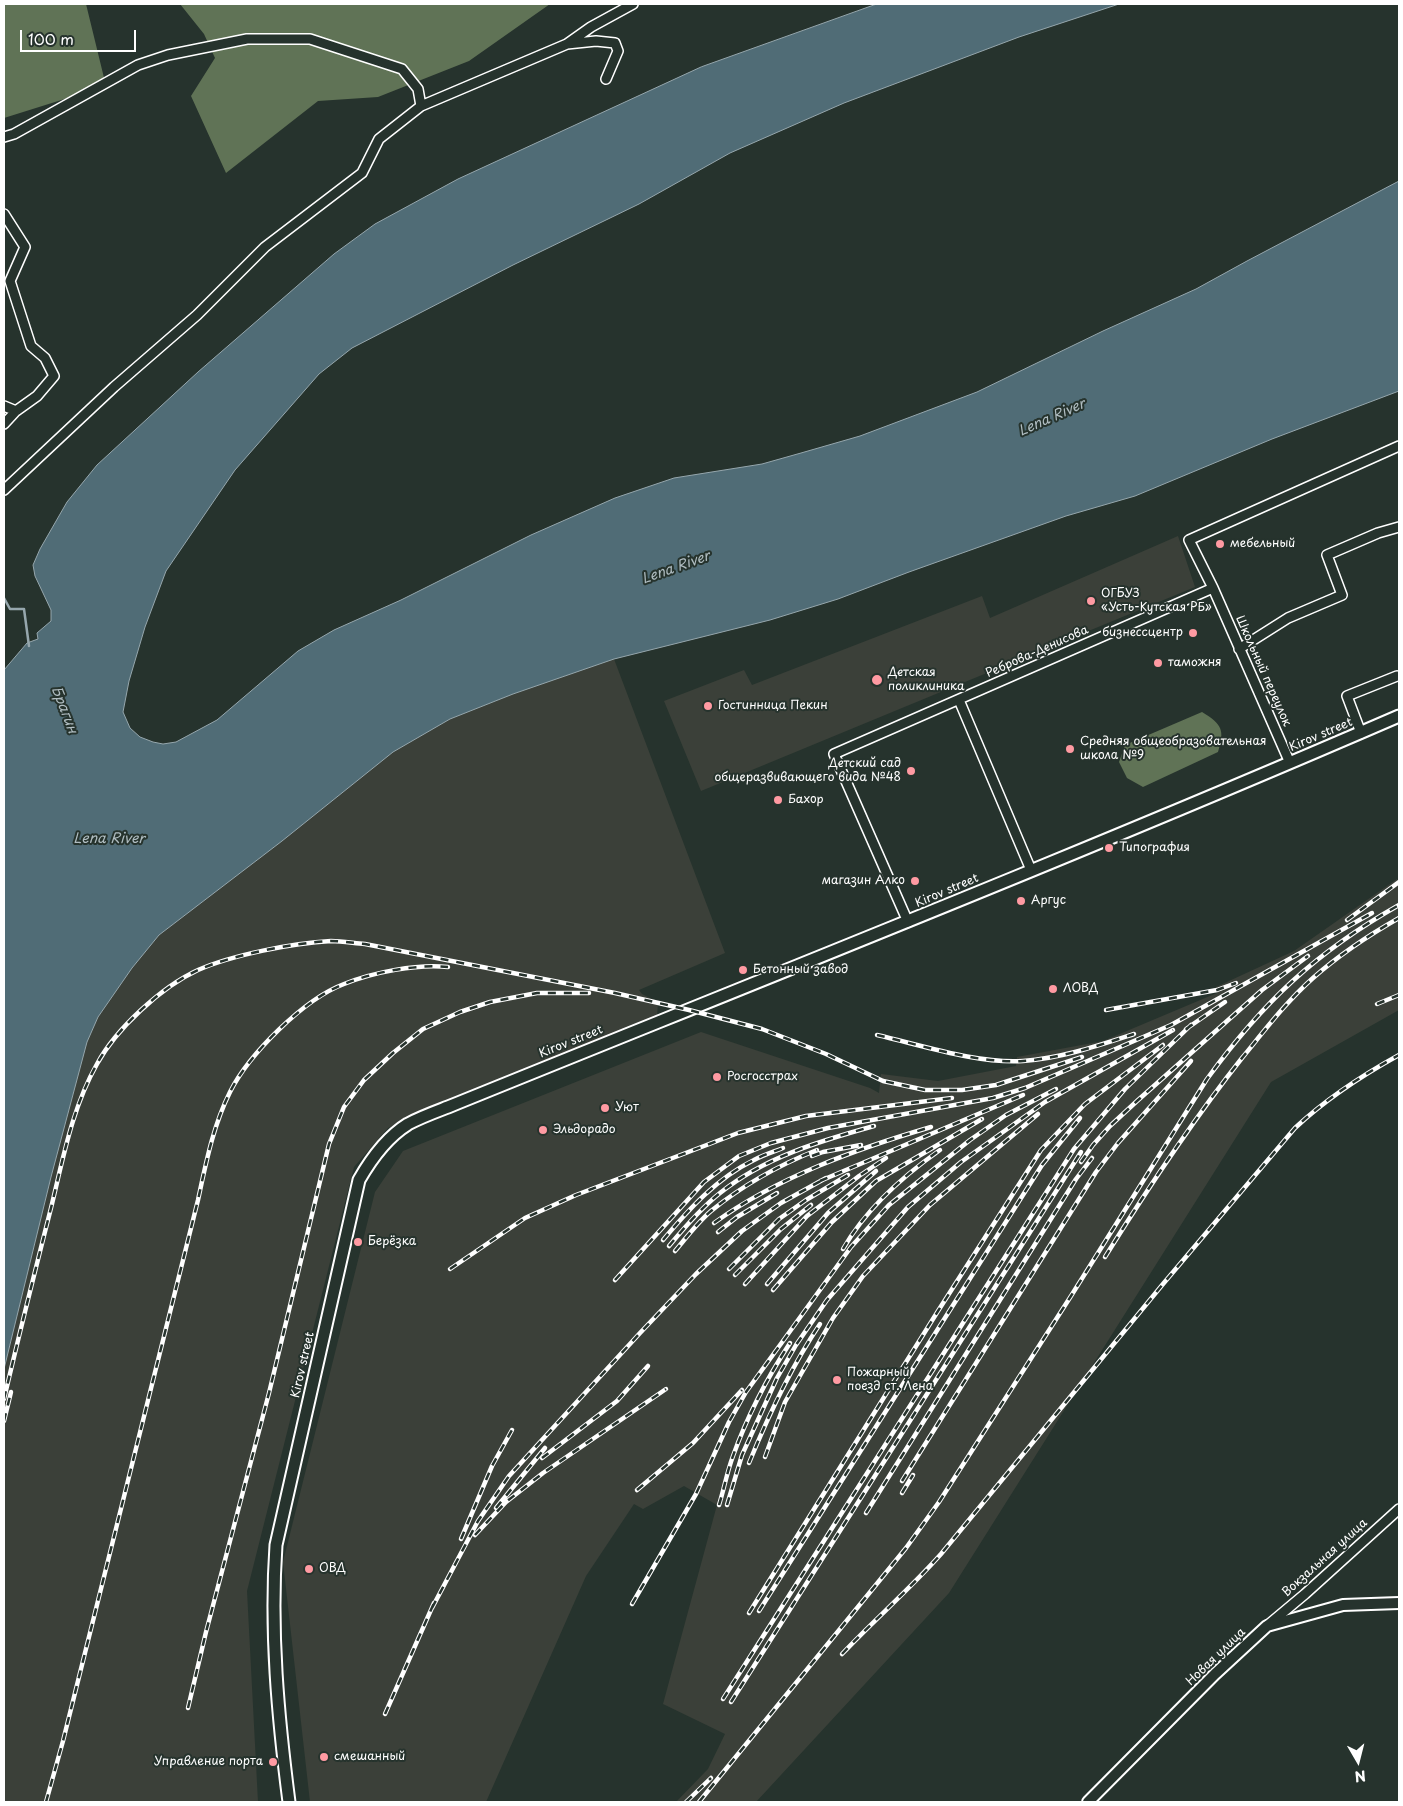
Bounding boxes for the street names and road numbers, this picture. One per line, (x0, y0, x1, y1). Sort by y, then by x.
street label: Школьный переулок (1232, 613, 1294, 729)
street label: Реброва-Денисова (983, 623, 1091, 681)
street label: Kirov street (1287, 715, 1355, 755)
street label: Kirov street (913, 871, 981, 911)
street label: Kirov street (537, 1023, 605, 1061)
street label: Kirov street (288, 1331, 318, 1399)
street label: Вокзальная улица (1280, 1516, 1370, 1600)
street label: Новая улица (1183, 1625, 1249, 1689)

